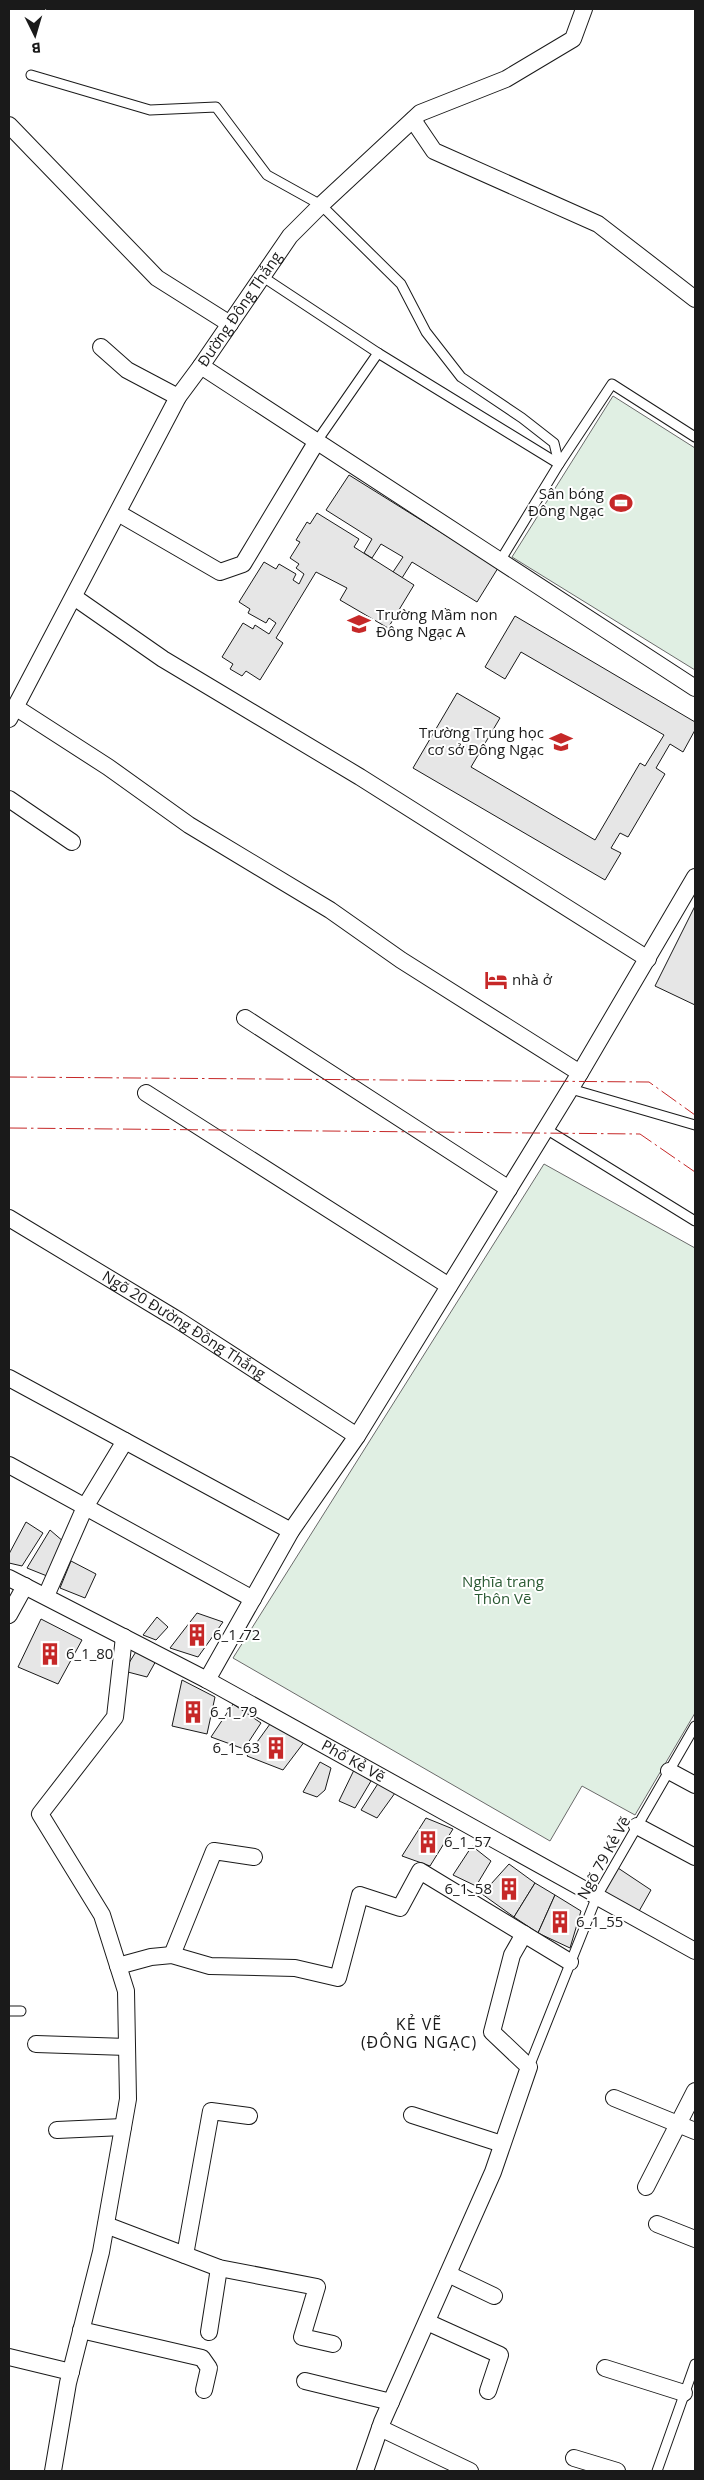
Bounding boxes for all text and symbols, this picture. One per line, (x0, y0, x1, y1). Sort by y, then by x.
north arrow (10, 10, 60, 60)
text: B (31, 39, 42, 58)
street label: Đường Đông Thắng (192, 247, 286, 370)
place label: Sân bóng Đông Ngạc (528, 483, 604, 520)
sports icon: Sân bóng Đông Ngạc (608, 490, 634, 516)
place label: Trường Mầm non Đông Ngạc A (376, 604, 498, 641)
school or university icon: Trường Mầm non Đông Ngạc A (346, 611, 372, 637)
place label: Trường Trung học cơ sở Đông Ngạc (419, 722, 544, 759)
school or university icon: Trường Trung học cơ sở Đông Ngạc (548, 729, 574, 755)
hotel icon: nhà ở (483, 967, 509, 993)
place label: nhà ở (512, 969, 553, 989)
street label: Ngõ 20 Đường Đồng Thắng (99, 1266, 270, 1383)
park label: Nghĩa trang Thôn Vẽ (462, 1571, 544, 1608)
building icon: 6_1_72 (184, 1622, 210, 1648)
place label: 6_1_72 (213, 1624, 260, 1644)
building icon: 6_1_80 (37, 1641, 63, 1667)
place label: 6_1_80 (66, 1643, 113, 1663)
building icon: 6_1_79 (180, 1699, 206, 1725)
place label: 6_1_79 (210, 1701, 257, 1721)
building icon: 6_1_63 (263, 1735, 289, 1761)
street label: Phố Kẻ Vẽ (318, 1735, 389, 1786)
place label: 6_1_63 (213, 1737, 260, 1757)
street label: Ngõ 79 Kẻ Vẽ (572, 1812, 634, 1903)
building icon: 6_1_57 (415, 1829, 441, 1855)
place label: 6_1_57 (444, 1831, 491, 1851)
building icon: 6_1_58 (496, 1876, 522, 1902)
place label: 6_1_58 (445, 1878, 492, 1898)
building icon: 6_1_55 (547, 1909, 573, 1935)
place label: 6_1_55 (576, 1911, 623, 1931)
district label: KẺ VẼ (ĐÔNG NGẠC) (361, 2013, 477, 2053)

